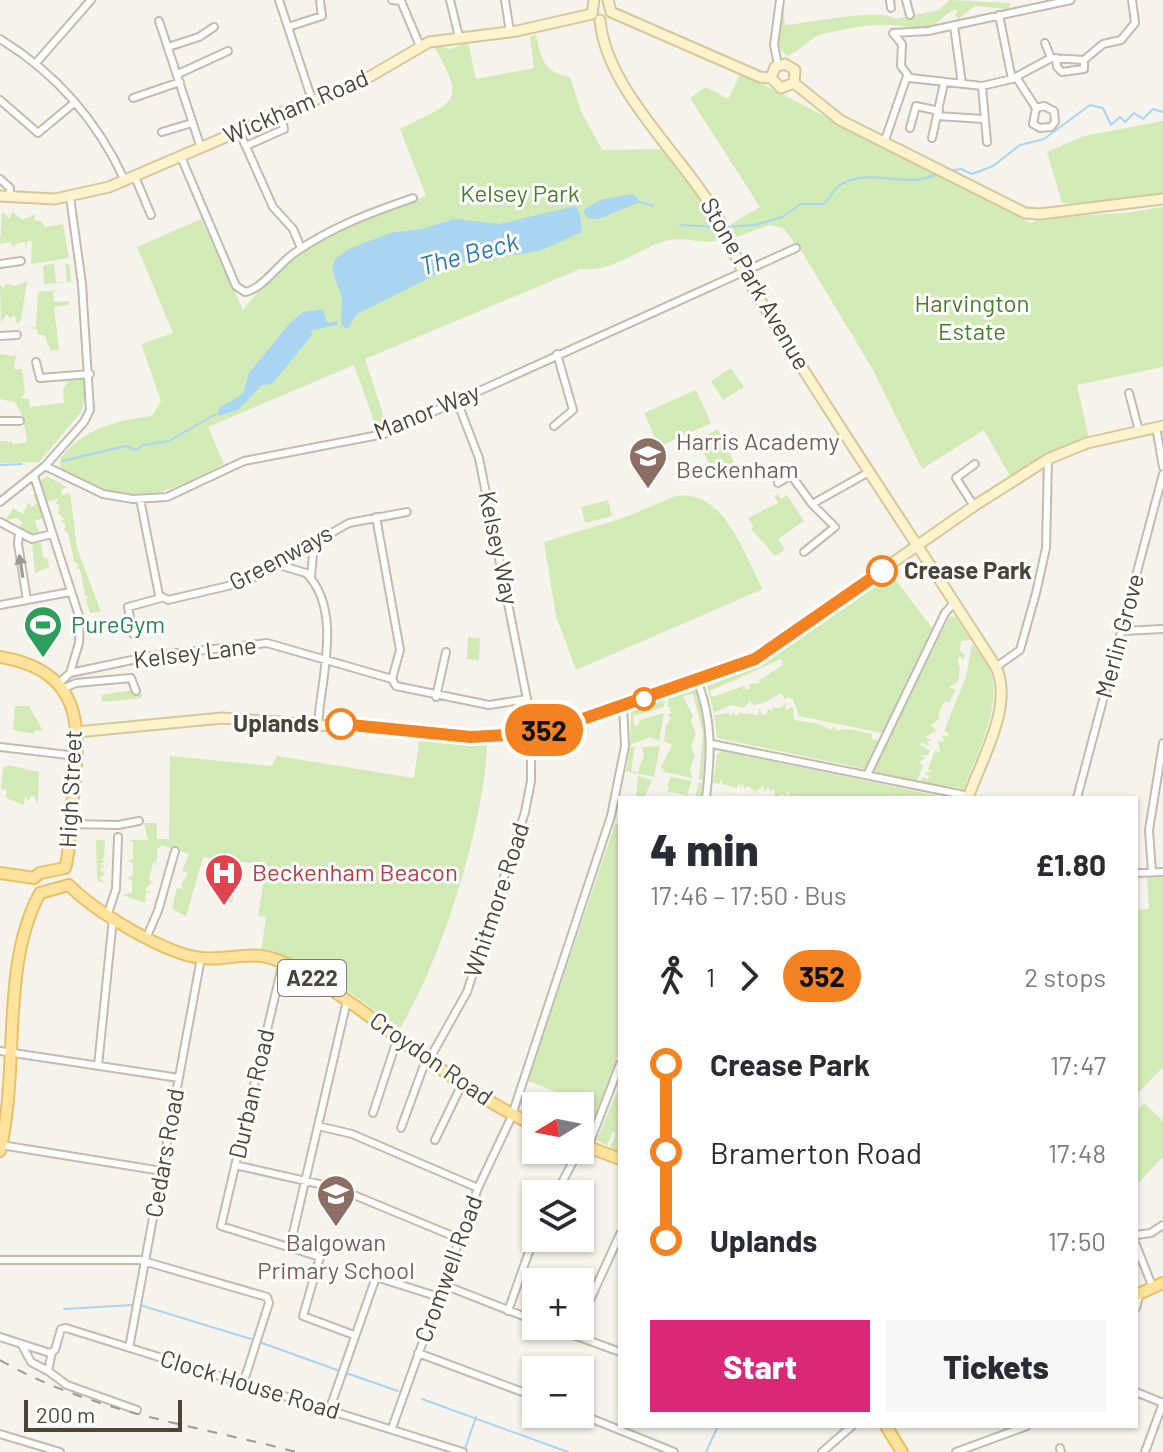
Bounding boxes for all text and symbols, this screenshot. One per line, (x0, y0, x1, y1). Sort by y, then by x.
street label: Wickham Road (219, 62, 372, 149)
park label: Kelsey Park (460, 178, 580, 207)
street label: Stone Park Avenue (695, 192, 817, 375)
water label: The Beck (416, 224, 522, 281)
park label: Harvington Estate (914, 288, 1030, 345)
street label: Manor Way (369, 376, 484, 445)
place label: Harris Academy Beckenham (676, 426, 840, 483)
school or university icon: Harris Academy Beckenham (627, 435, 669, 490)
street label: Kelsey Way (473, 488, 526, 607)
street label: Greenways (224, 517, 337, 596)
one-way arrow (15, 554, 27, 579)
place label: Crease Park (904, 555, 1032, 584)
marker: Crease Park (867, 556, 897, 586)
street label: Merlin Grove (1088, 570, 1149, 701)
sports icon: PureGym (22, 604, 64, 659)
place label: PureGym (71, 609, 165, 638)
street label: Kelsey Lane (132, 630, 258, 673)
unlabelled marker (633, 688, 655, 710)
line badge: 352 (498, 704, 590, 756)
place label: Uplands (233, 708, 319, 737)
marker: Uplands (326, 709, 356, 739)
text: 352 (521, 713, 567, 747)
street label: High Street (52, 729, 87, 849)
street label: Whitmore Road (457, 819, 534, 981)
text: 4 min (650, 822, 759, 875)
text: £1.80 (1036, 846, 1106, 882)
hospital icon: Beckenham Beacon (203, 852, 245, 907)
place label: Beckenham Beacon (252, 857, 458, 886)
text: 17:46 – 17:50 · Bus (650, 879, 847, 910)
icon: walk (650, 954, 694, 998)
icon: forward (727, 954, 771, 998)
text: 352 (799, 959, 845, 993)
road number: A222 (278, 960, 346, 996)
text: 1 (706, 961, 715, 992)
text: 2 stops (1024, 961, 1106, 992)
street label: Croydon Road (365, 1005, 499, 1111)
street label: Durban Road (222, 1026, 280, 1161)
text: Crease Park (710, 1046, 870, 1082)
text: 17:47 (1050, 1049, 1106, 1080)
street label: Cedars Road (138, 1086, 189, 1220)
north arrow (522, 1092, 594, 1164)
map controls (522, 1092, 594, 1428)
text: Bramerton Road (710, 1134, 922, 1170)
text: 17:48 (1048, 1137, 1106, 1168)
school or university icon: Balgowan Primary School (315, 1173, 357, 1228)
button: layers (522, 1180, 594, 1252)
street label: Cromwell Road (408, 1191, 488, 1346)
text: Uplands (710, 1222, 817, 1258)
text: 17:50 (1048, 1225, 1106, 1256)
place label: Balgowan Primary School (257, 1227, 415, 1284)
button: + (522, 1268, 594, 1340)
button: Start (650, 1320, 870, 1412)
button: Tickets (886, 1320, 1106, 1412)
street label: Clock House Road (157, 1342, 344, 1425)
button: − (522, 1356, 594, 1428)
scale bar (24, 1396, 182, 1432)
text: 200 m (36, 1401, 95, 1427)

